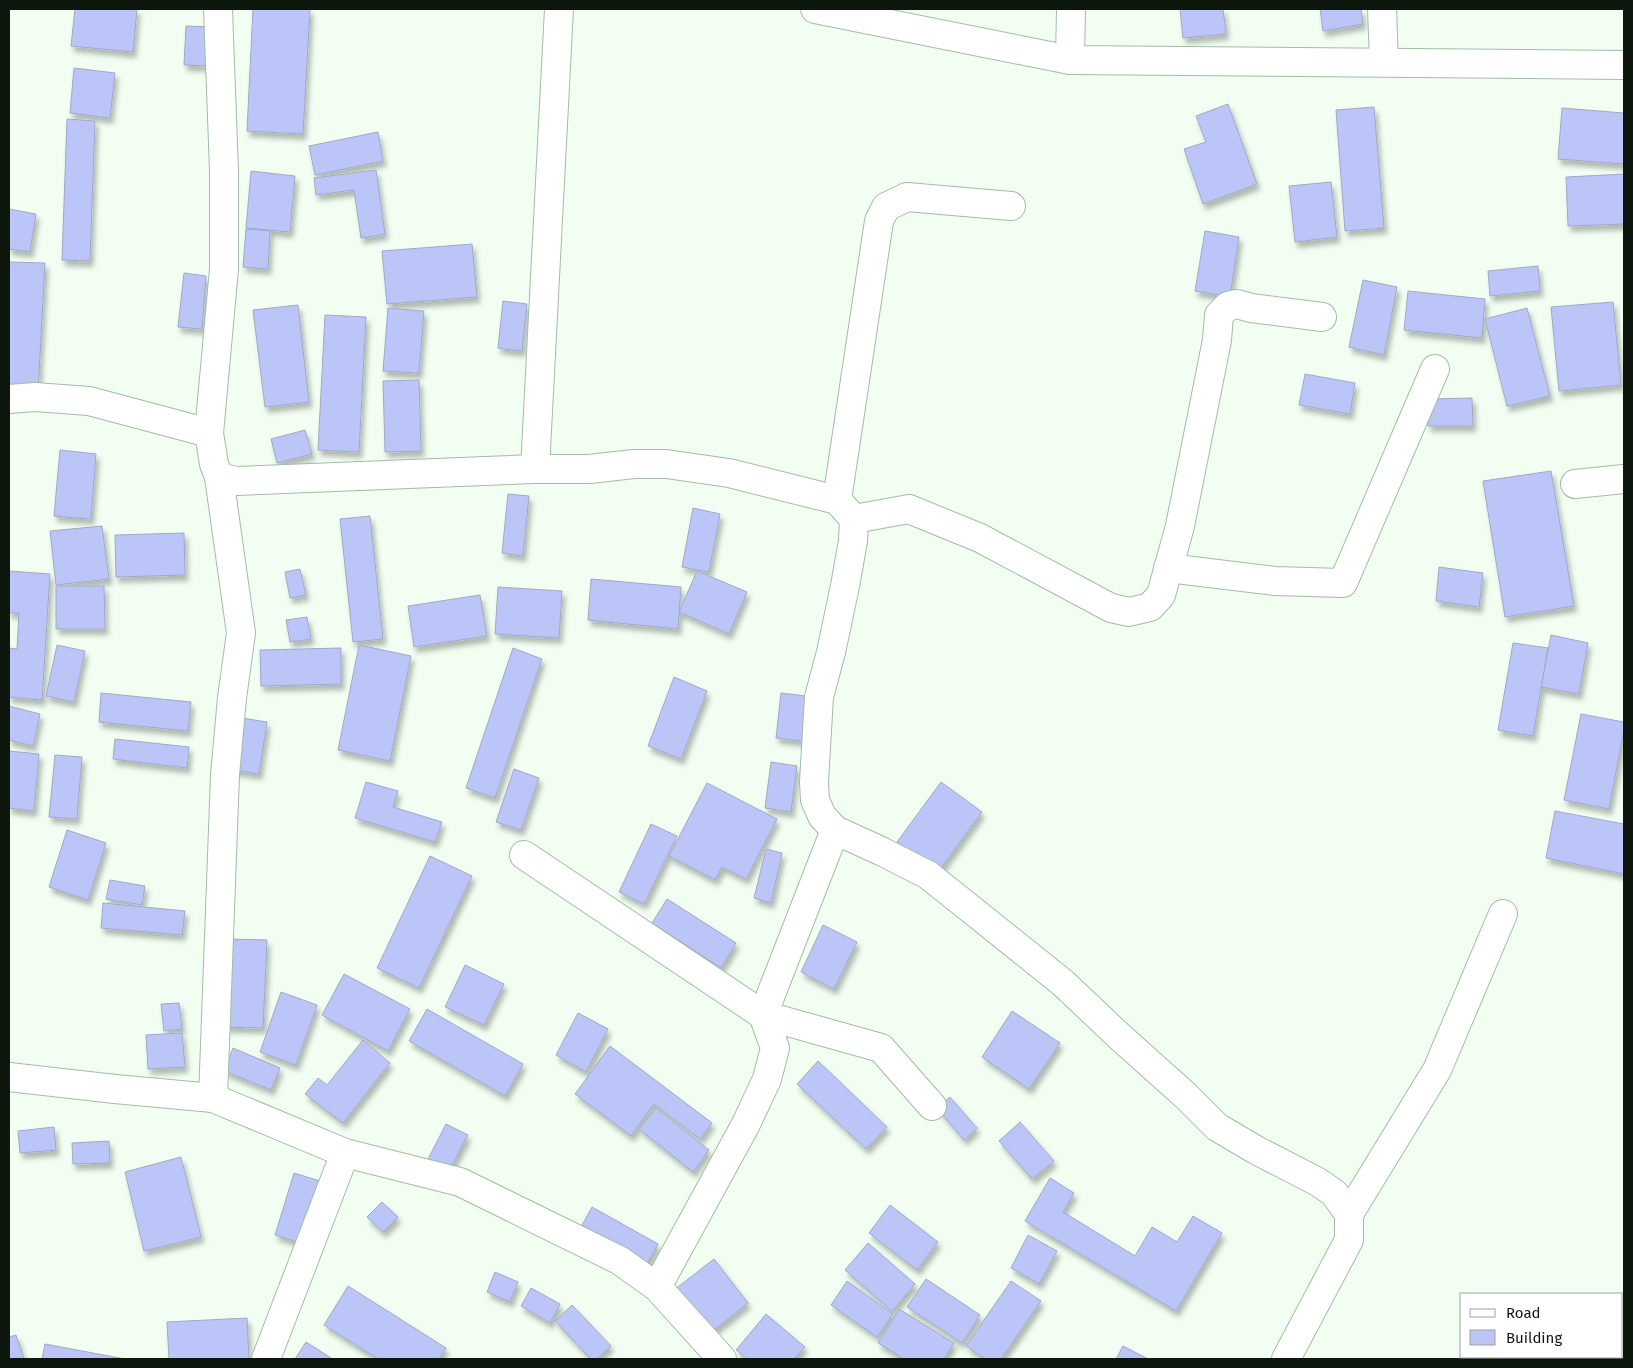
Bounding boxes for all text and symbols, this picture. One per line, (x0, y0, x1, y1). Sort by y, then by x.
legend (1460, 1293, 1623, 1358)
text: Road (1506, 1304, 1541, 1322)
text: Building (1506, 1329, 1562, 1347)

